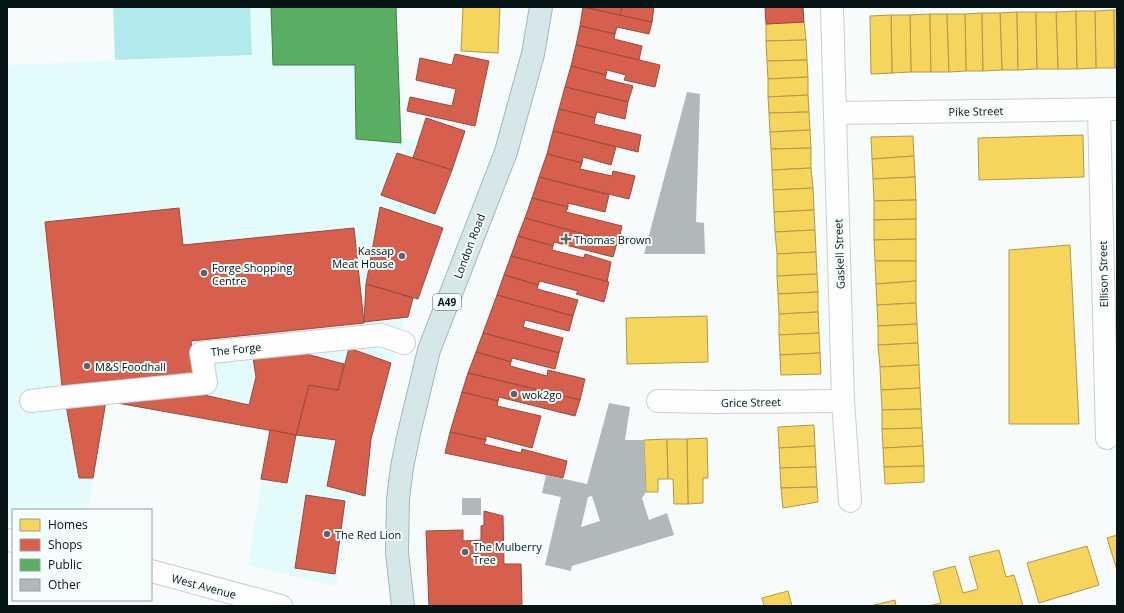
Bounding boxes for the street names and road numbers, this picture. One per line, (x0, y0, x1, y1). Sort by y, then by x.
street label: Pike Street (948, 103, 1004, 119)
street label: London Road (450, 211, 488, 281)
street label: Gaskell Street (830, 218, 848, 289)
street label: Ellison Street (1095, 240, 1111, 307)
road number: A49 (433, 294, 461, 310)
street label: The Forge (210, 339, 262, 359)
street label: Grice Street (721, 394, 781, 410)
street label: West Avenue (170, 570, 238, 602)

